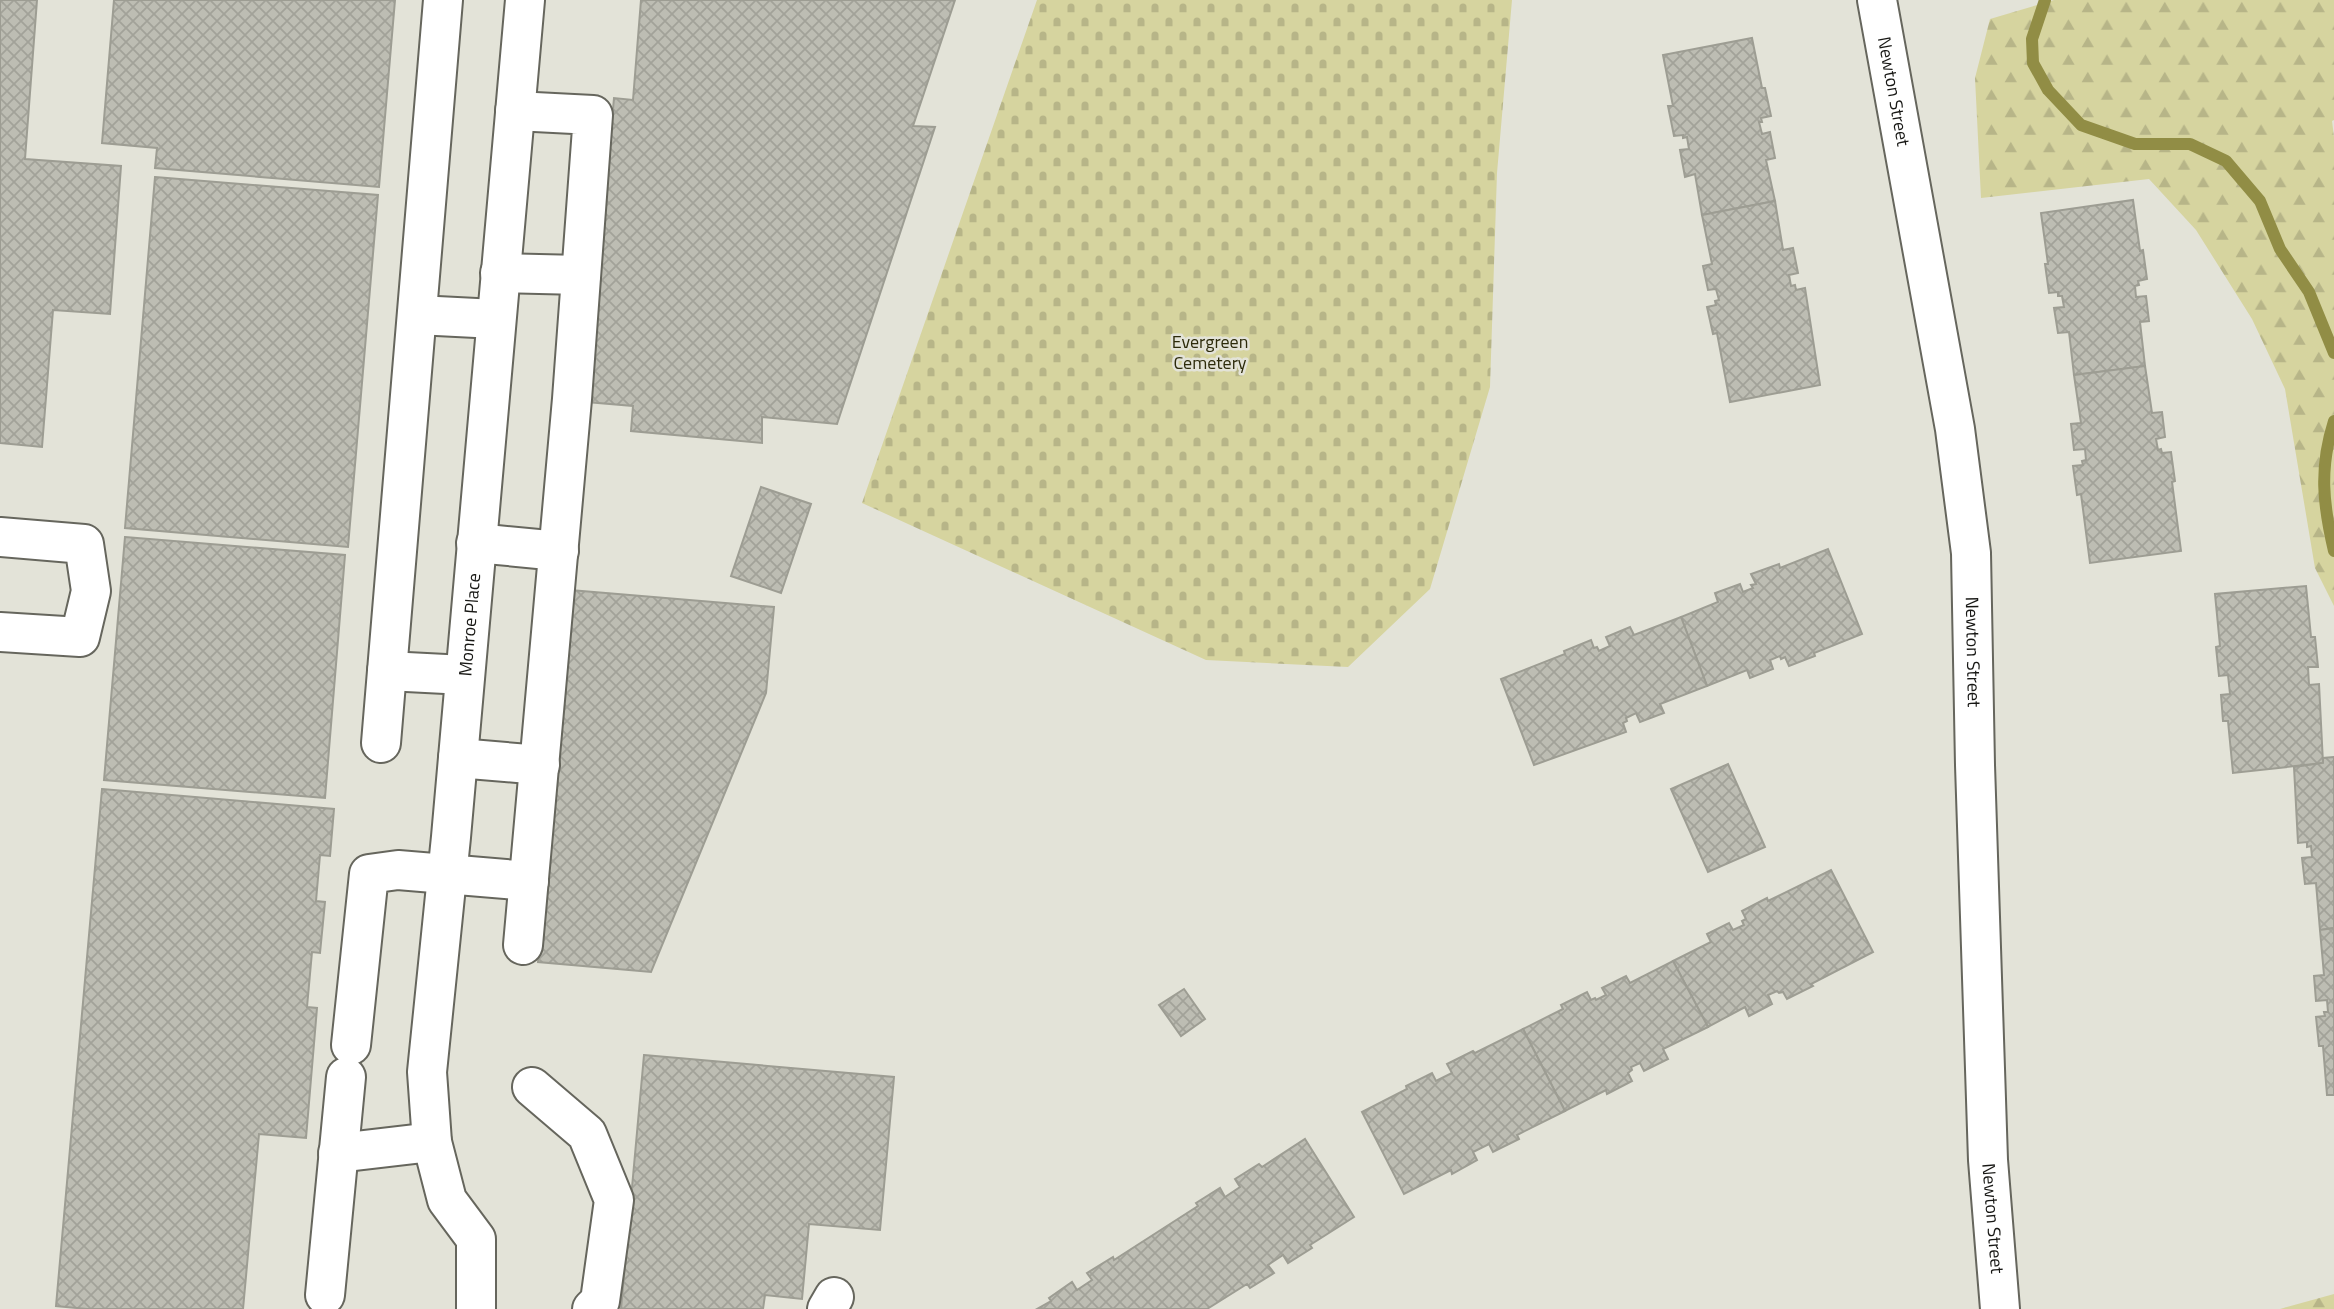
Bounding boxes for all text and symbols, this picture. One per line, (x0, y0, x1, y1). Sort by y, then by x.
street label: Newton Street (1871, 35, 1917, 149)
park label: Evergreen Cemetery (1172, 328, 1248, 376)
street label: Monroe Place (451, 572, 487, 677)
street label: Newton Street (1959, 596, 1988, 708)
street label: Newton Street (1975, 1162, 2011, 1275)

